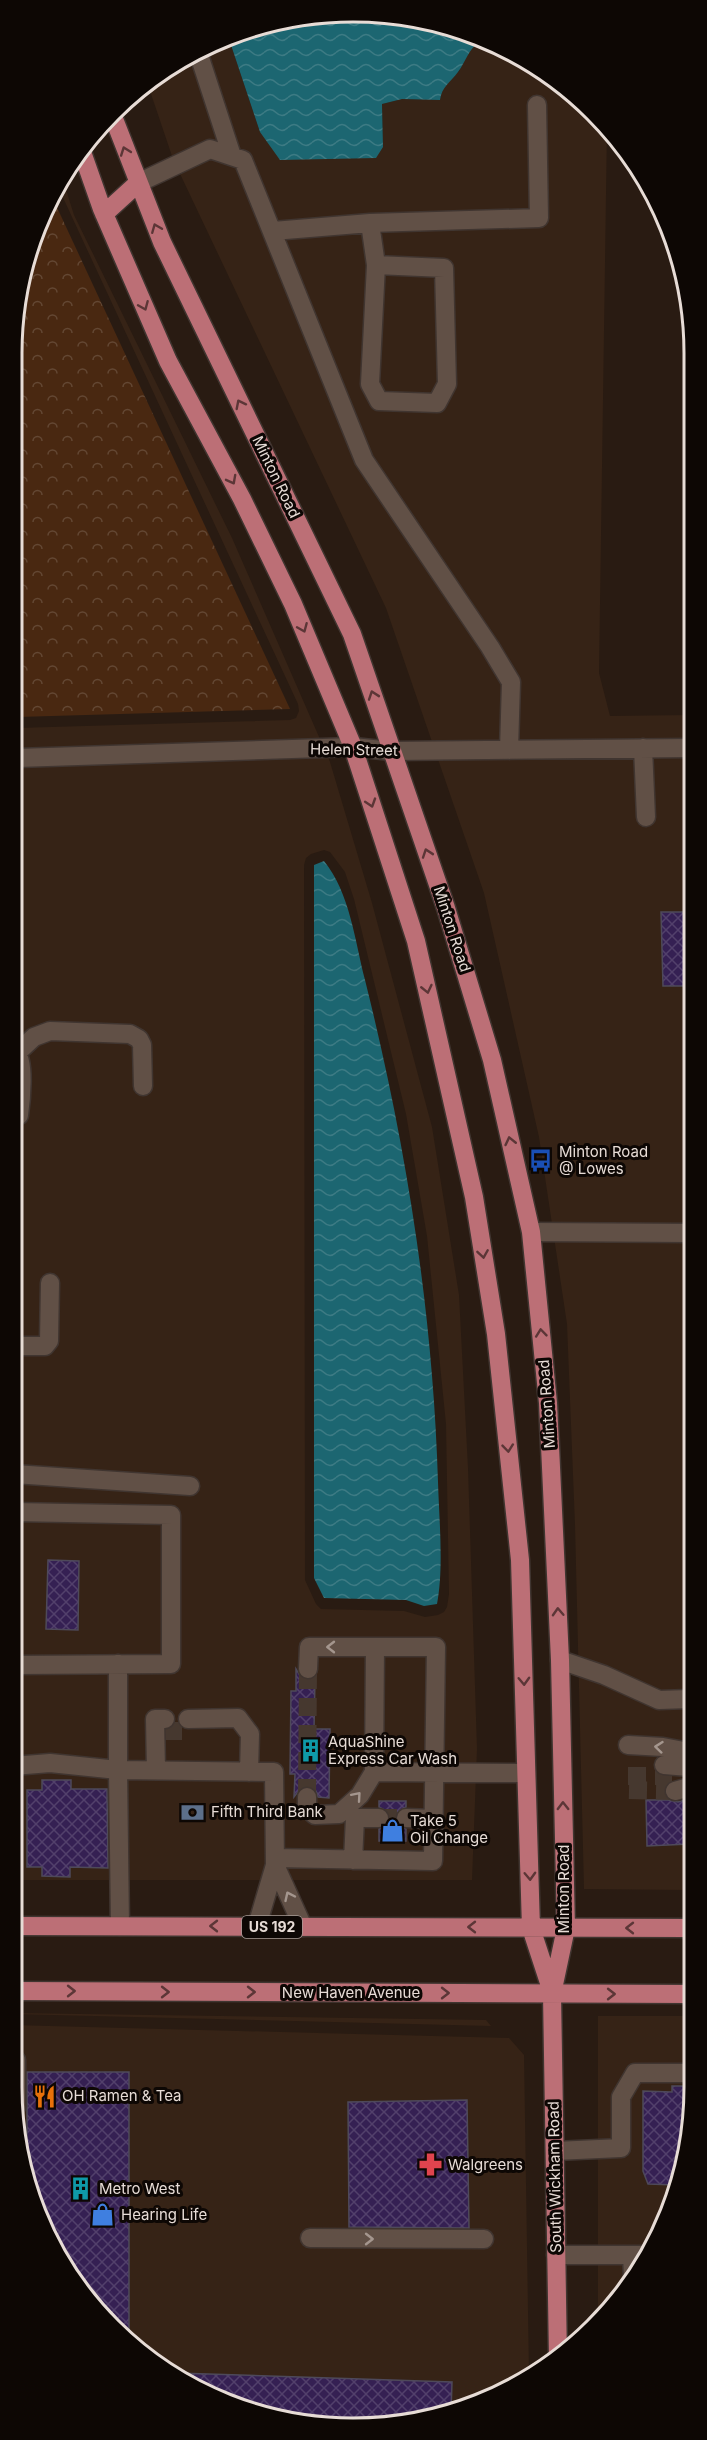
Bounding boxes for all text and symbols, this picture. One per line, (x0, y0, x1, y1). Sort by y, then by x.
one-way arrow (120, 146, 133, 157)
one-way arrow (151, 223, 163, 234)
one-way arrow (137, 300, 149, 311)
one-way arrow (235, 399, 247, 410)
street label: Minton Road (248, 433, 305, 521)
one-way arrow (225, 474, 236, 484)
one-way arrow (296, 622, 308, 633)
one-way arrow (368, 690, 381, 701)
street label: Helen Street (310, 739, 398, 760)
one-way arrow (364, 797, 376, 808)
one-way arrow (421, 848, 434, 859)
street label: Minton Road (430, 884, 475, 974)
one-way arrow (420, 984, 433, 994)
one-way arrow (504, 1136, 517, 1146)
place label: Minton Road @ Lowes (559, 1142, 648, 1178)
bus stop icon: Minton Road @ Lowes (528, 1148, 554, 1174)
one-way arrow (477, 1250, 489, 1259)
one-way arrow (535, 1329, 548, 1338)
street label: Minton Road (534, 1359, 559, 1449)
one-way arrow (501, 1443, 514, 1452)
one-way arrow (551, 1607, 564, 1616)
one-way arrow (326, 1641, 335, 1653)
one-way arrow (518, 1677, 530, 1686)
place label: AquaShine Express Car Wash (328, 1732, 457, 1768)
building icon: AquaShine Express Car Wash (297, 1738, 323, 1764)
one-way arrow (654, 1742, 663, 1754)
one-way arrow (350, 1792, 361, 1803)
bank icon: Fifth Third Bank (180, 1799, 206, 1825)
place label: Fifth Third Bank (211, 1802, 324, 1821)
one-way arrow (557, 1802, 569, 1811)
place label: Take 5 Oil Change (410, 1811, 488, 1847)
shop icon: Take 5 Oil Change (379, 1817, 405, 1843)
street label: Minton Road (554, 1844, 573, 1934)
one-way arrow (523, 1872, 536, 1881)
one-way arrow (284, 1892, 296, 1903)
road number: US 192 (242, 1916, 302, 1938)
one-way arrow (210, 1920, 219, 1932)
one-way arrow (468, 1921, 477, 1933)
one-way arrow (626, 1922, 635, 1934)
street label: New Haven Avenue (282, 1983, 420, 2002)
one-way arrow (66, 1985, 75, 1997)
one-way arrow (161, 1986, 170, 1998)
one-way arrow (247, 1986, 256, 1998)
one-way arrow (441, 1987, 450, 1999)
one-way arrow (606, 1988, 615, 2000)
restaurant icon: OH Ramen & Tea (31, 2083, 57, 2109)
place label: OH Ramen & Tea (62, 2086, 182, 2105)
street label: South Wickham Road (544, 2101, 565, 2253)
pharmacy icon: Walgreens (417, 2152, 443, 2178)
place label: Walgreens (448, 2155, 523, 2174)
building icon: Metro West (68, 2176, 94, 2202)
place label: Metro West (99, 2179, 180, 2198)
shop icon: Hearing Life (90, 2202, 116, 2228)
place label: Hearing Life (121, 2205, 207, 2224)
one-way arrow (364, 2233, 373, 2245)

